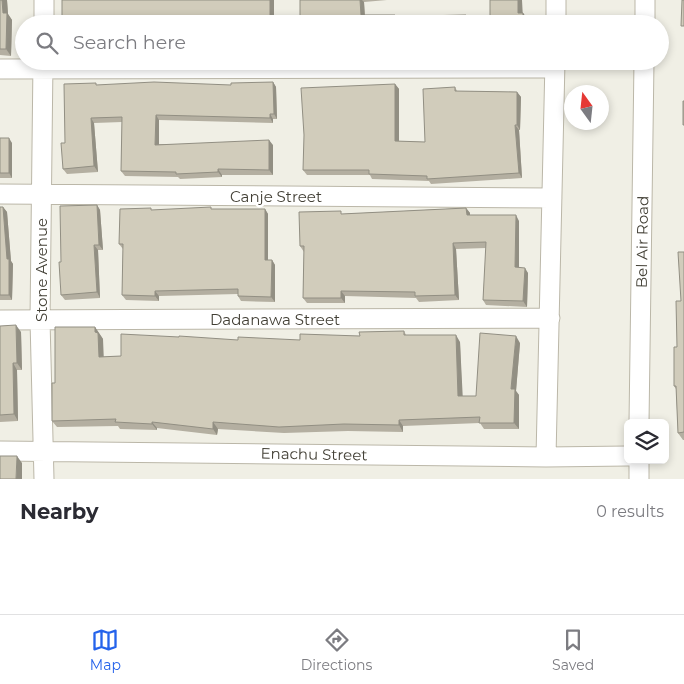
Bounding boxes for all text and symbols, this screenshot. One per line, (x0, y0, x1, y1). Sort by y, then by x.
search box (15, 15, 669, 70)
icon: search (33, 29, 61, 57)
text: Search here (73, 31, 186, 54)
north arrow (564, 85, 609, 130)
street label: Canje Street (230, 187, 322, 206)
street label: Bel Air Road (632, 196, 652, 288)
street label: Stone Avenue (32, 218, 51, 322)
street label: Dadanawa Street (210, 310, 340, 329)
map controls (624, 419, 669, 464)
button: layers (624, 419, 669, 464)
street label: Enachu Street (260, 444, 368, 464)
text: Nearby (20, 499, 99, 524)
text: 0 results (596, 502, 664, 521)
tab: Map (90, 626, 121, 674)
tab: Directions (301, 626, 372, 674)
tab: Saved (552, 626, 594, 674)

